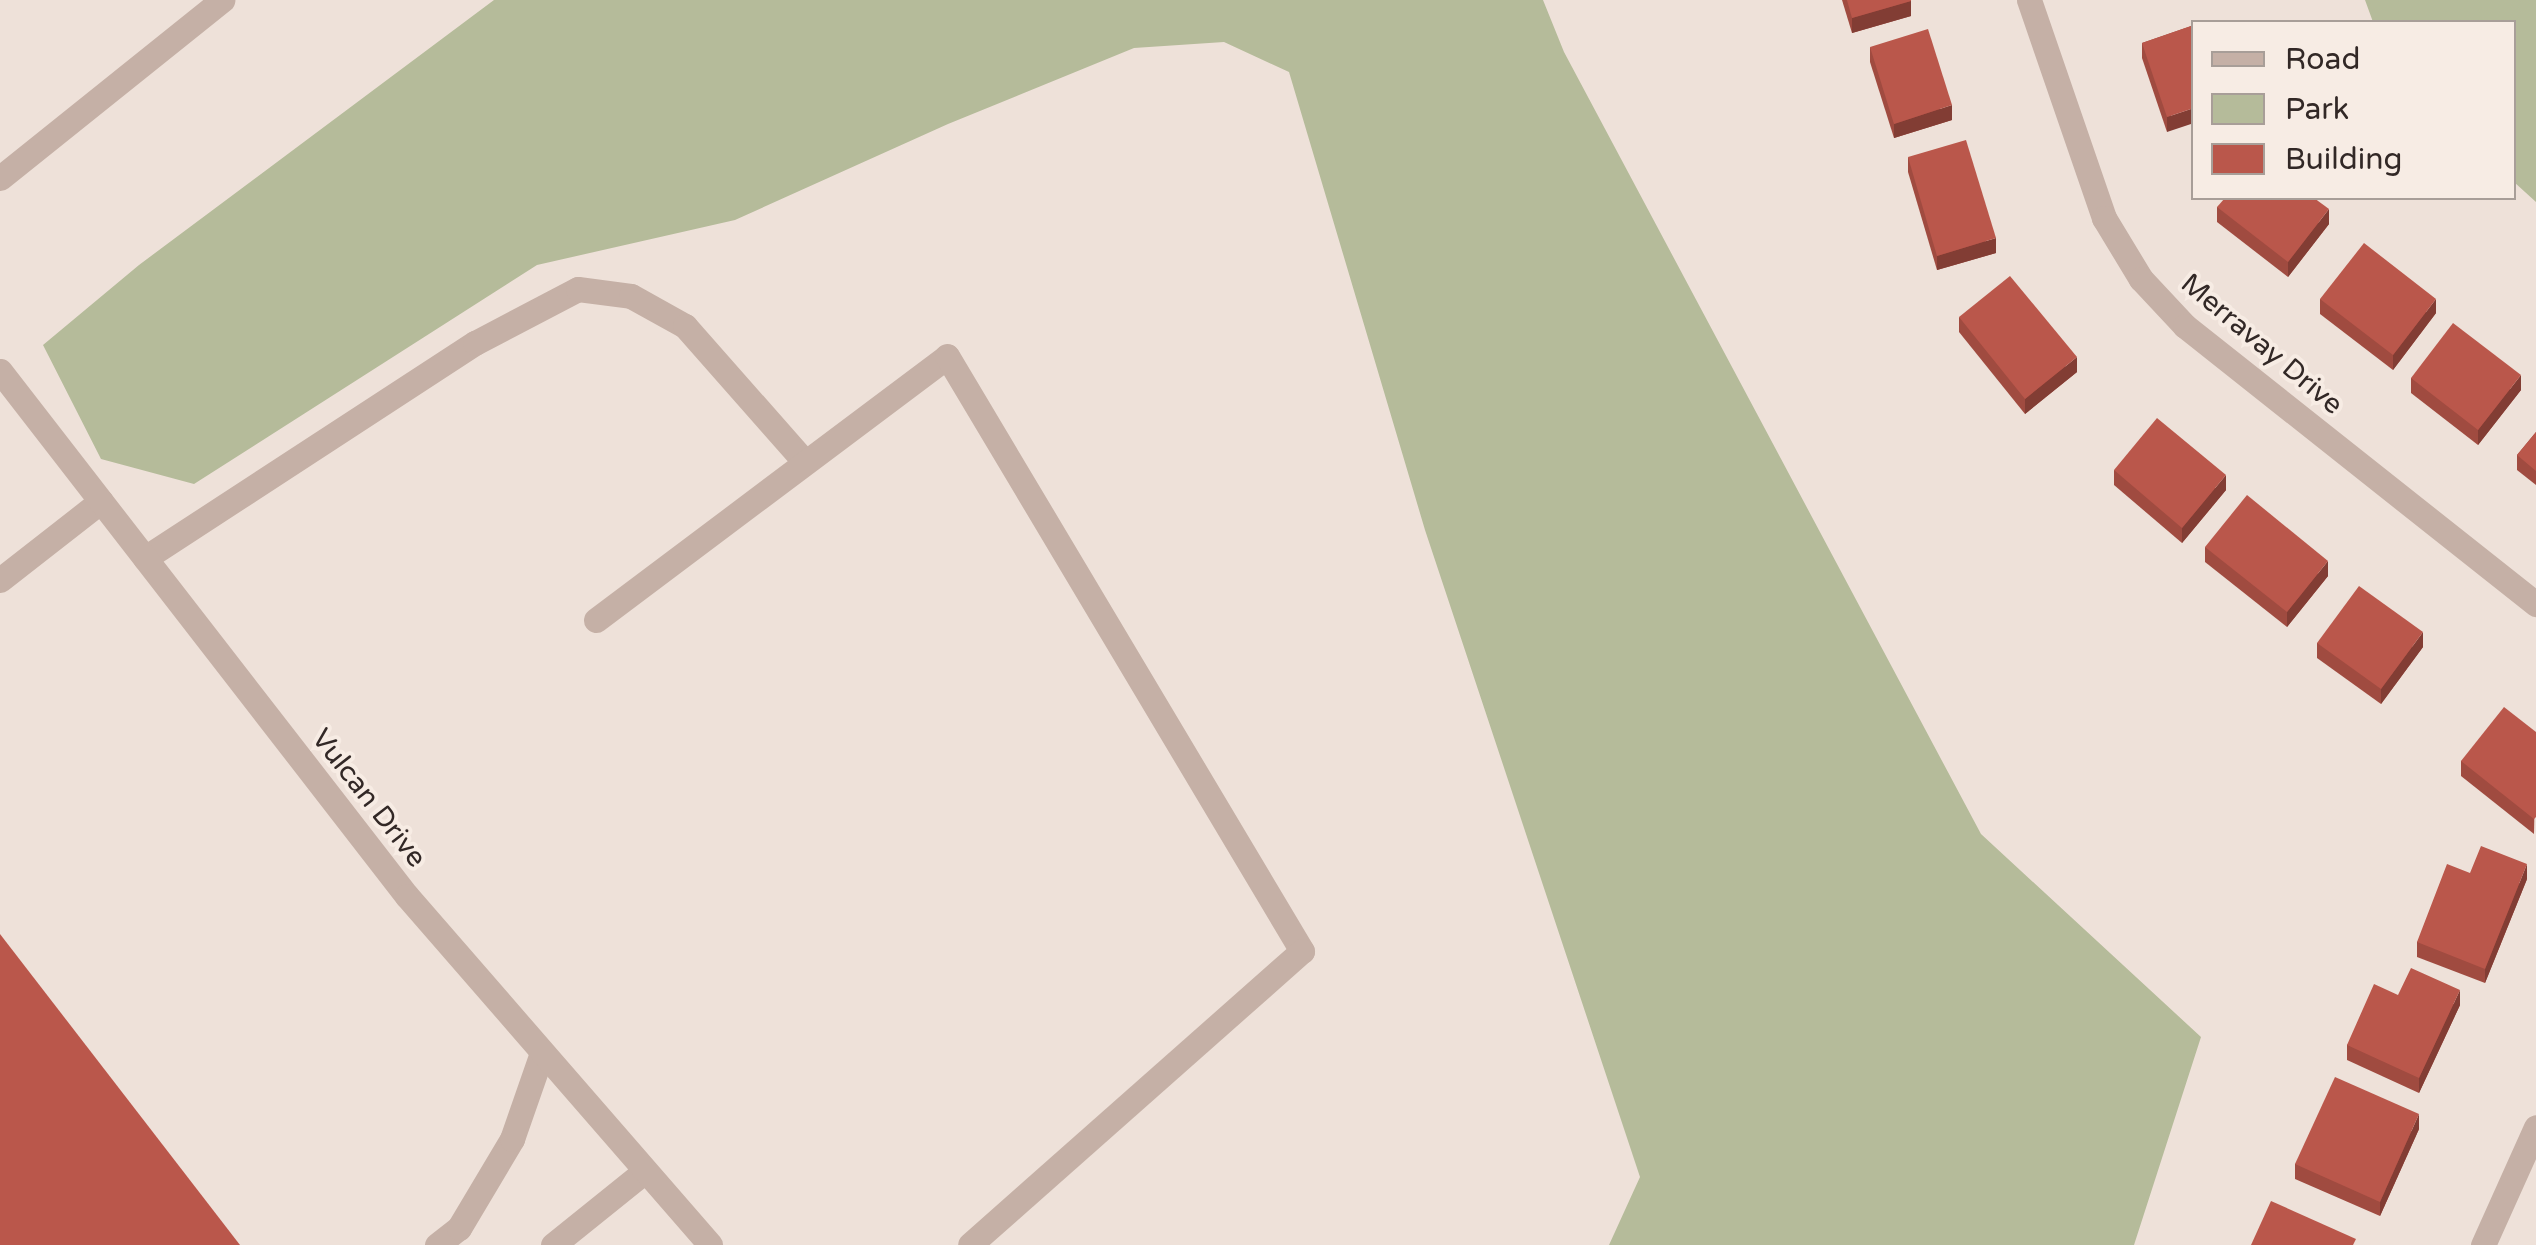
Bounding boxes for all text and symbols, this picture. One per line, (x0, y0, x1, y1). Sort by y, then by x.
legend (2191, 20, 2516, 200)
text: Road (2285, 41, 2360, 78)
text: Park (2285, 91, 2349, 128)
text: Building (2285, 141, 2402, 178)
street label: Merravay Drive (2174, 267, 2350, 421)
street label: Vulcan Drive (305, 722, 433, 874)

